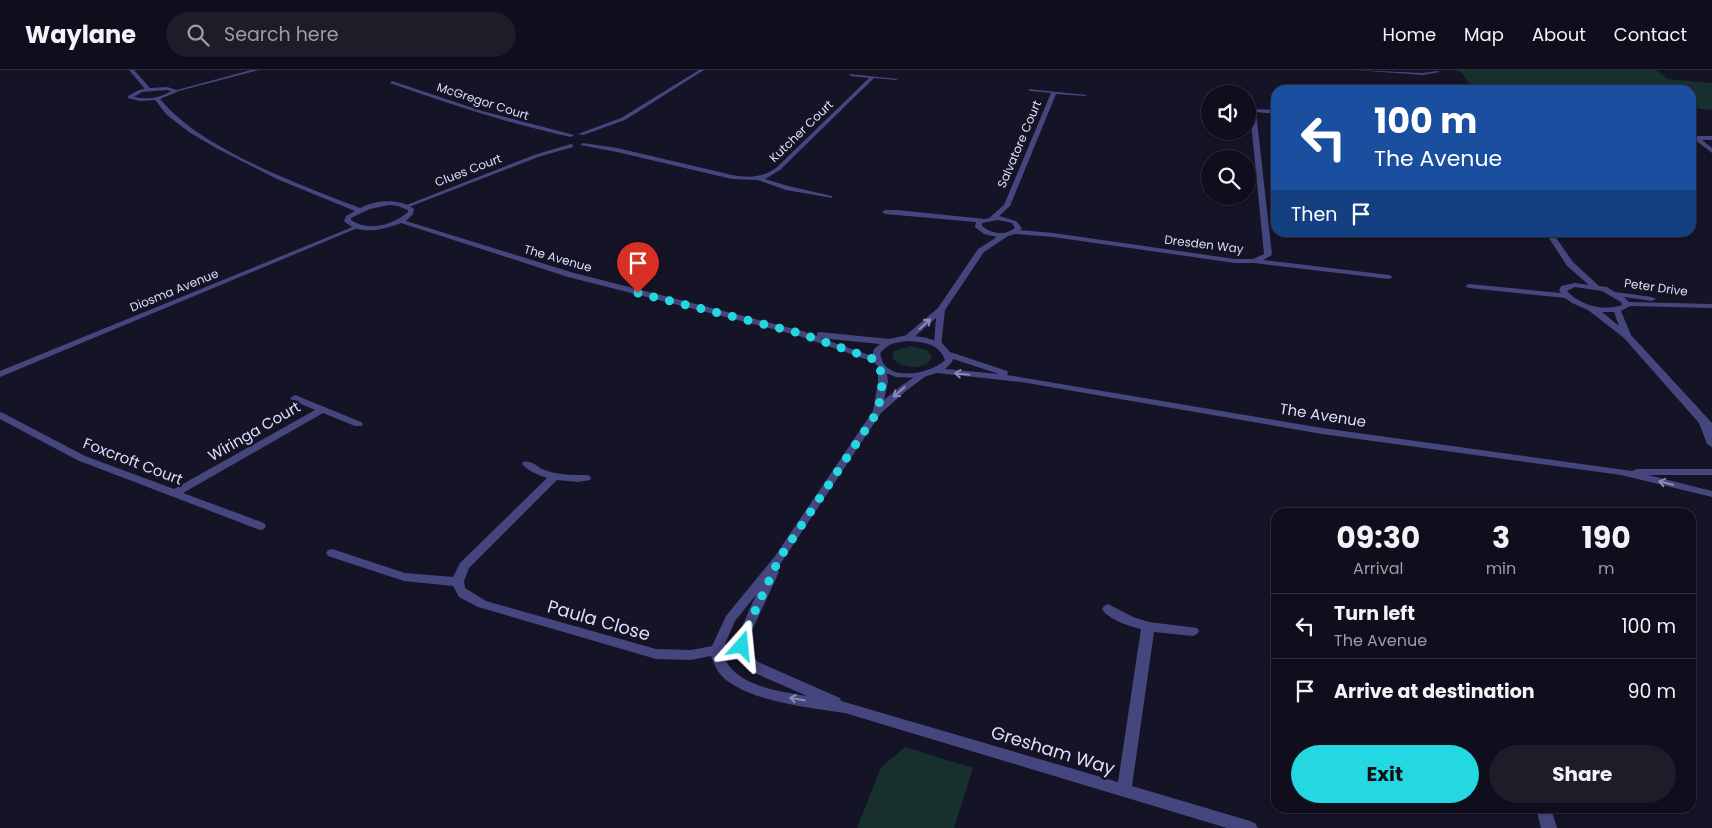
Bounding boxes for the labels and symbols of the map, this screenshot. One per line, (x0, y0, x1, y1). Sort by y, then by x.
street label: McGregor Court (435, 78, 531, 124)
street label: Kutcher Court (765, 96, 837, 166)
street label: Salvatore Court (993, 98, 1045, 190)
street label: Clues Court (432, 149, 504, 191)
street label: Dresden Way (1163, 231, 1245, 257)
street label: The Avenue (522, 240, 594, 276)
pin (617, 242, 659, 293)
street label: Diosma Avenue (127, 264, 221, 316)
street label: Peter Drive (1623, 274, 1689, 300)
one-way arrow (918, 318, 931, 330)
one-way arrow (955, 369, 971, 378)
one-way arrow (893, 386, 906, 398)
street label: Wiringa Court (204, 396, 304, 466)
street label: The Avenue (1278, 398, 1368, 432)
street label: Foxcroft Court (80, 432, 186, 490)
one-way arrow (1659, 478, 1675, 487)
street label: Paula Close (545, 593, 653, 647)
position arrow (715, 619, 767, 671)
one-way arrow (789, 694, 805, 704)
street label: Gresham Way (988, 719, 1118, 781)

